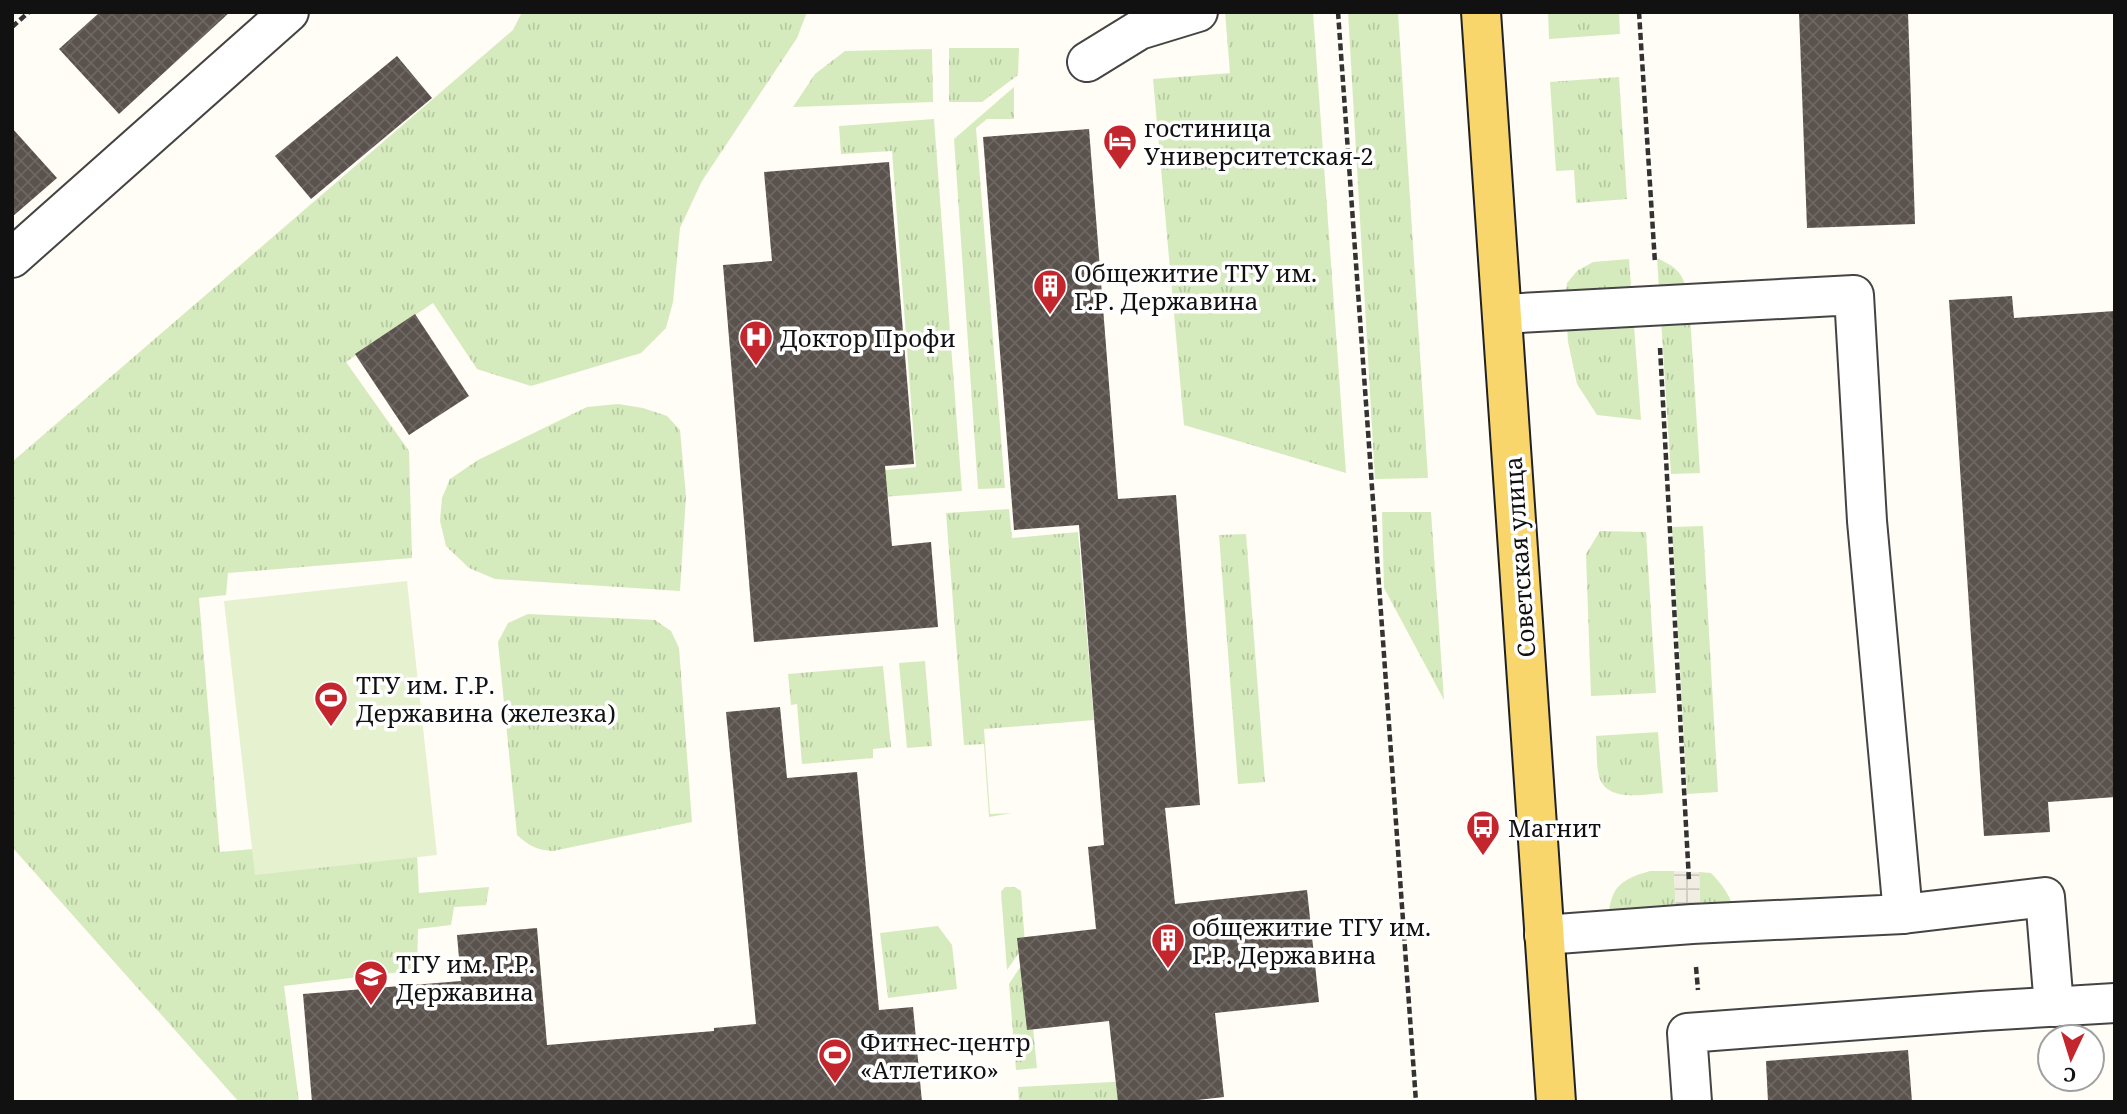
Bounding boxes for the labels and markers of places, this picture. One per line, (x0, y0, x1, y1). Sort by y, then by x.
place label: гостиница Университетская-2 (1144, 111, 1374, 172)
hotel icon: гостиница Университетская-2 (1101, 122, 1139, 171)
place label: Общежитие ТГУ им. Г.Р. Державина (1074, 256, 1317, 317)
building icon: Общежитие ТГУ им. Г.Р. Державина (1031, 267, 1069, 316)
hospital icon: Доктор Профи (737, 318, 775, 367)
place label: Доктор Профи (780, 321, 956, 354)
place label: ТГУ им. Г.Р. Державина (железка) (356, 668, 616, 729)
sports icon: ТГУ им. Г.Р. Державина (железка) (312, 679, 350, 728)
bus stop icon: Магнит (1464, 808, 1502, 857)
place label: Магнит (1508, 811, 1601, 844)
place label: общежитие ТГУ им. Г.Р. Державина (1192, 910, 1431, 971)
building icon: общежитие ТГУ им. Г.Р. Державина (1149, 921, 1187, 970)
place label: ТГУ им. Г.Р. Державина (396, 947, 535, 1008)
school or university icon: ТГУ им. Г.Р. Державина (352, 958, 390, 1007)
place label: Фитнес-центр «Атлетико» (860, 1025, 1030, 1086)
sports icon: Фитнес-центр «Атлетико» (816, 1036, 854, 1085)

